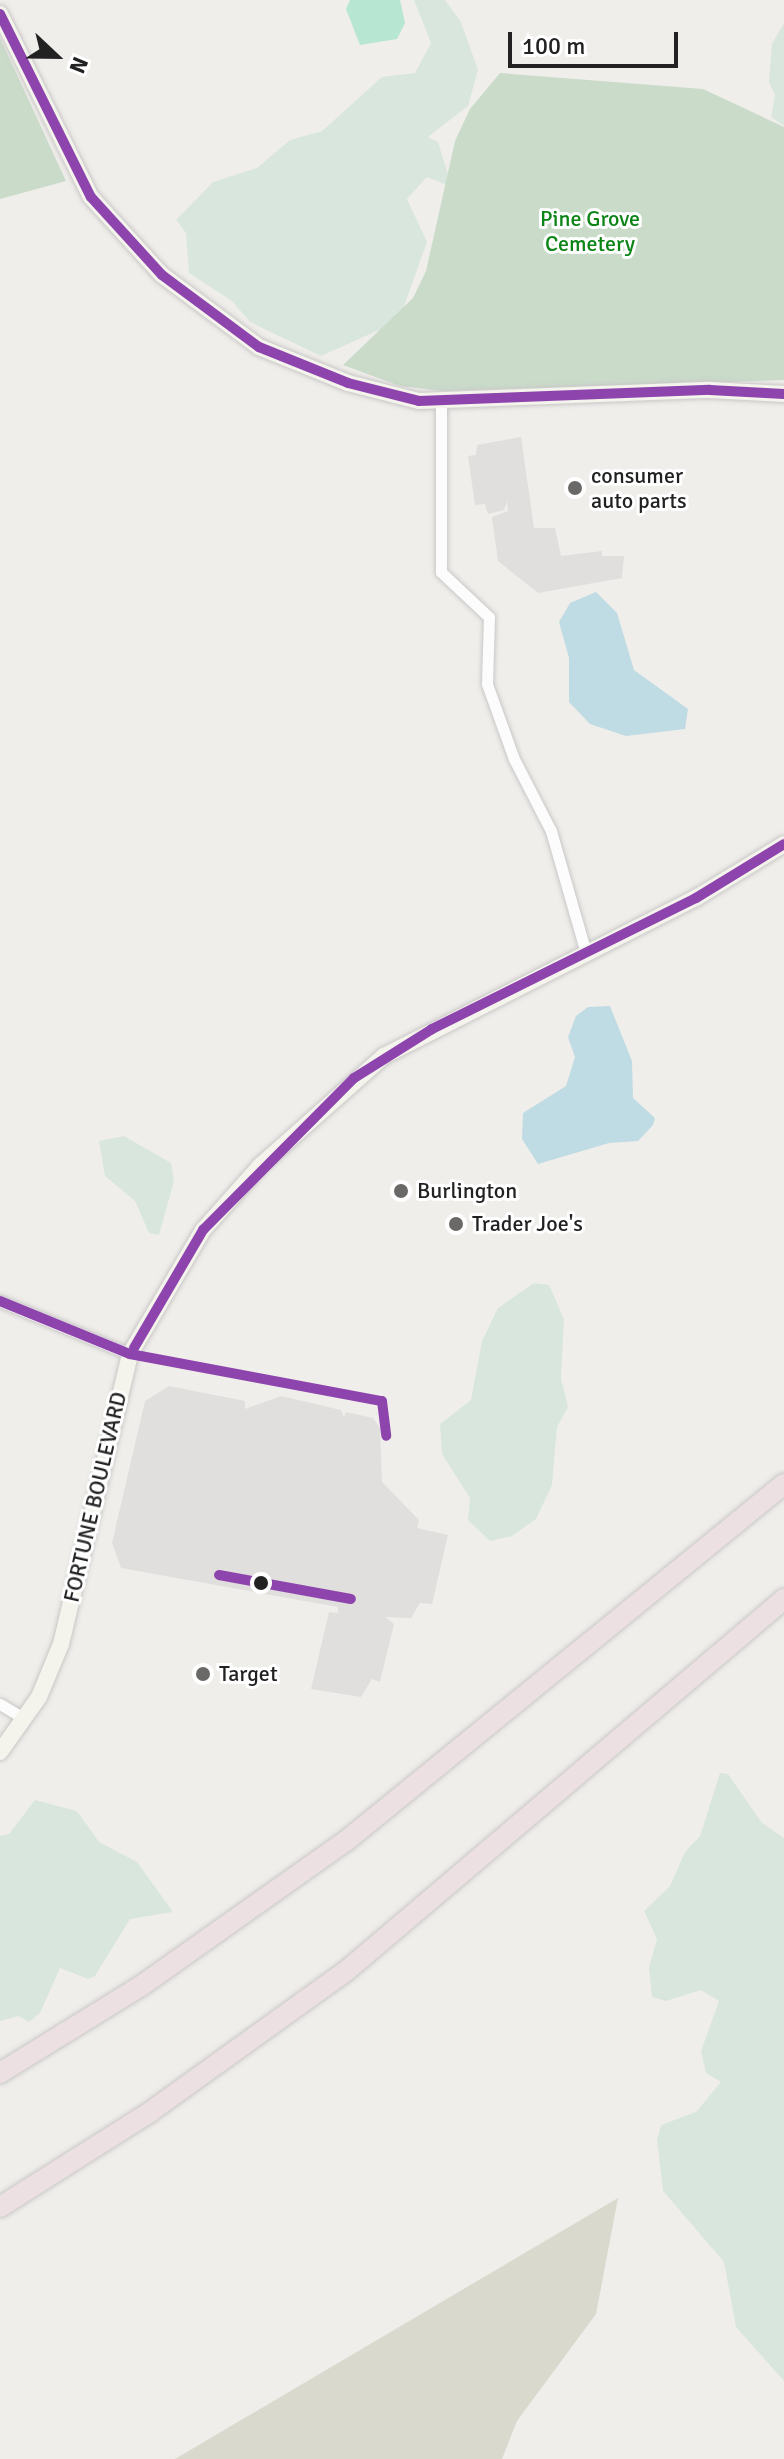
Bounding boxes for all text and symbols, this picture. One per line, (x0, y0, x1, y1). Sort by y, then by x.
north arrow (16, 16, 96, 96)
scale bar (512, 16, 682, 66)
text: 100 m (522, 31, 585, 61)
text: N (63, 53, 94, 77)
park label: Pine Grove Cemetery (540, 205, 640, 256)
place label: consumer auto parts (591, 462, 687, 514)
marker: consumer auto parts (566, 479, 584, 497)
place label: Burlington (417, 1178, 517, 1204)
marker: Burlington (392, 1182, 410, 1200)
place label: Trader Joe's (472, 1211, 583, 1237)
marker: Trader Joe's (447, 1215, 465, 1233)
street label: FORTUNE BOULEVARD (58, 1389, 132, 1605)
unlabelled marker (253, 1575, 269, 1591)
place label: Target (219, 1661, 278, 1687)
marker: Target (194, 1665, 212, 1683)

